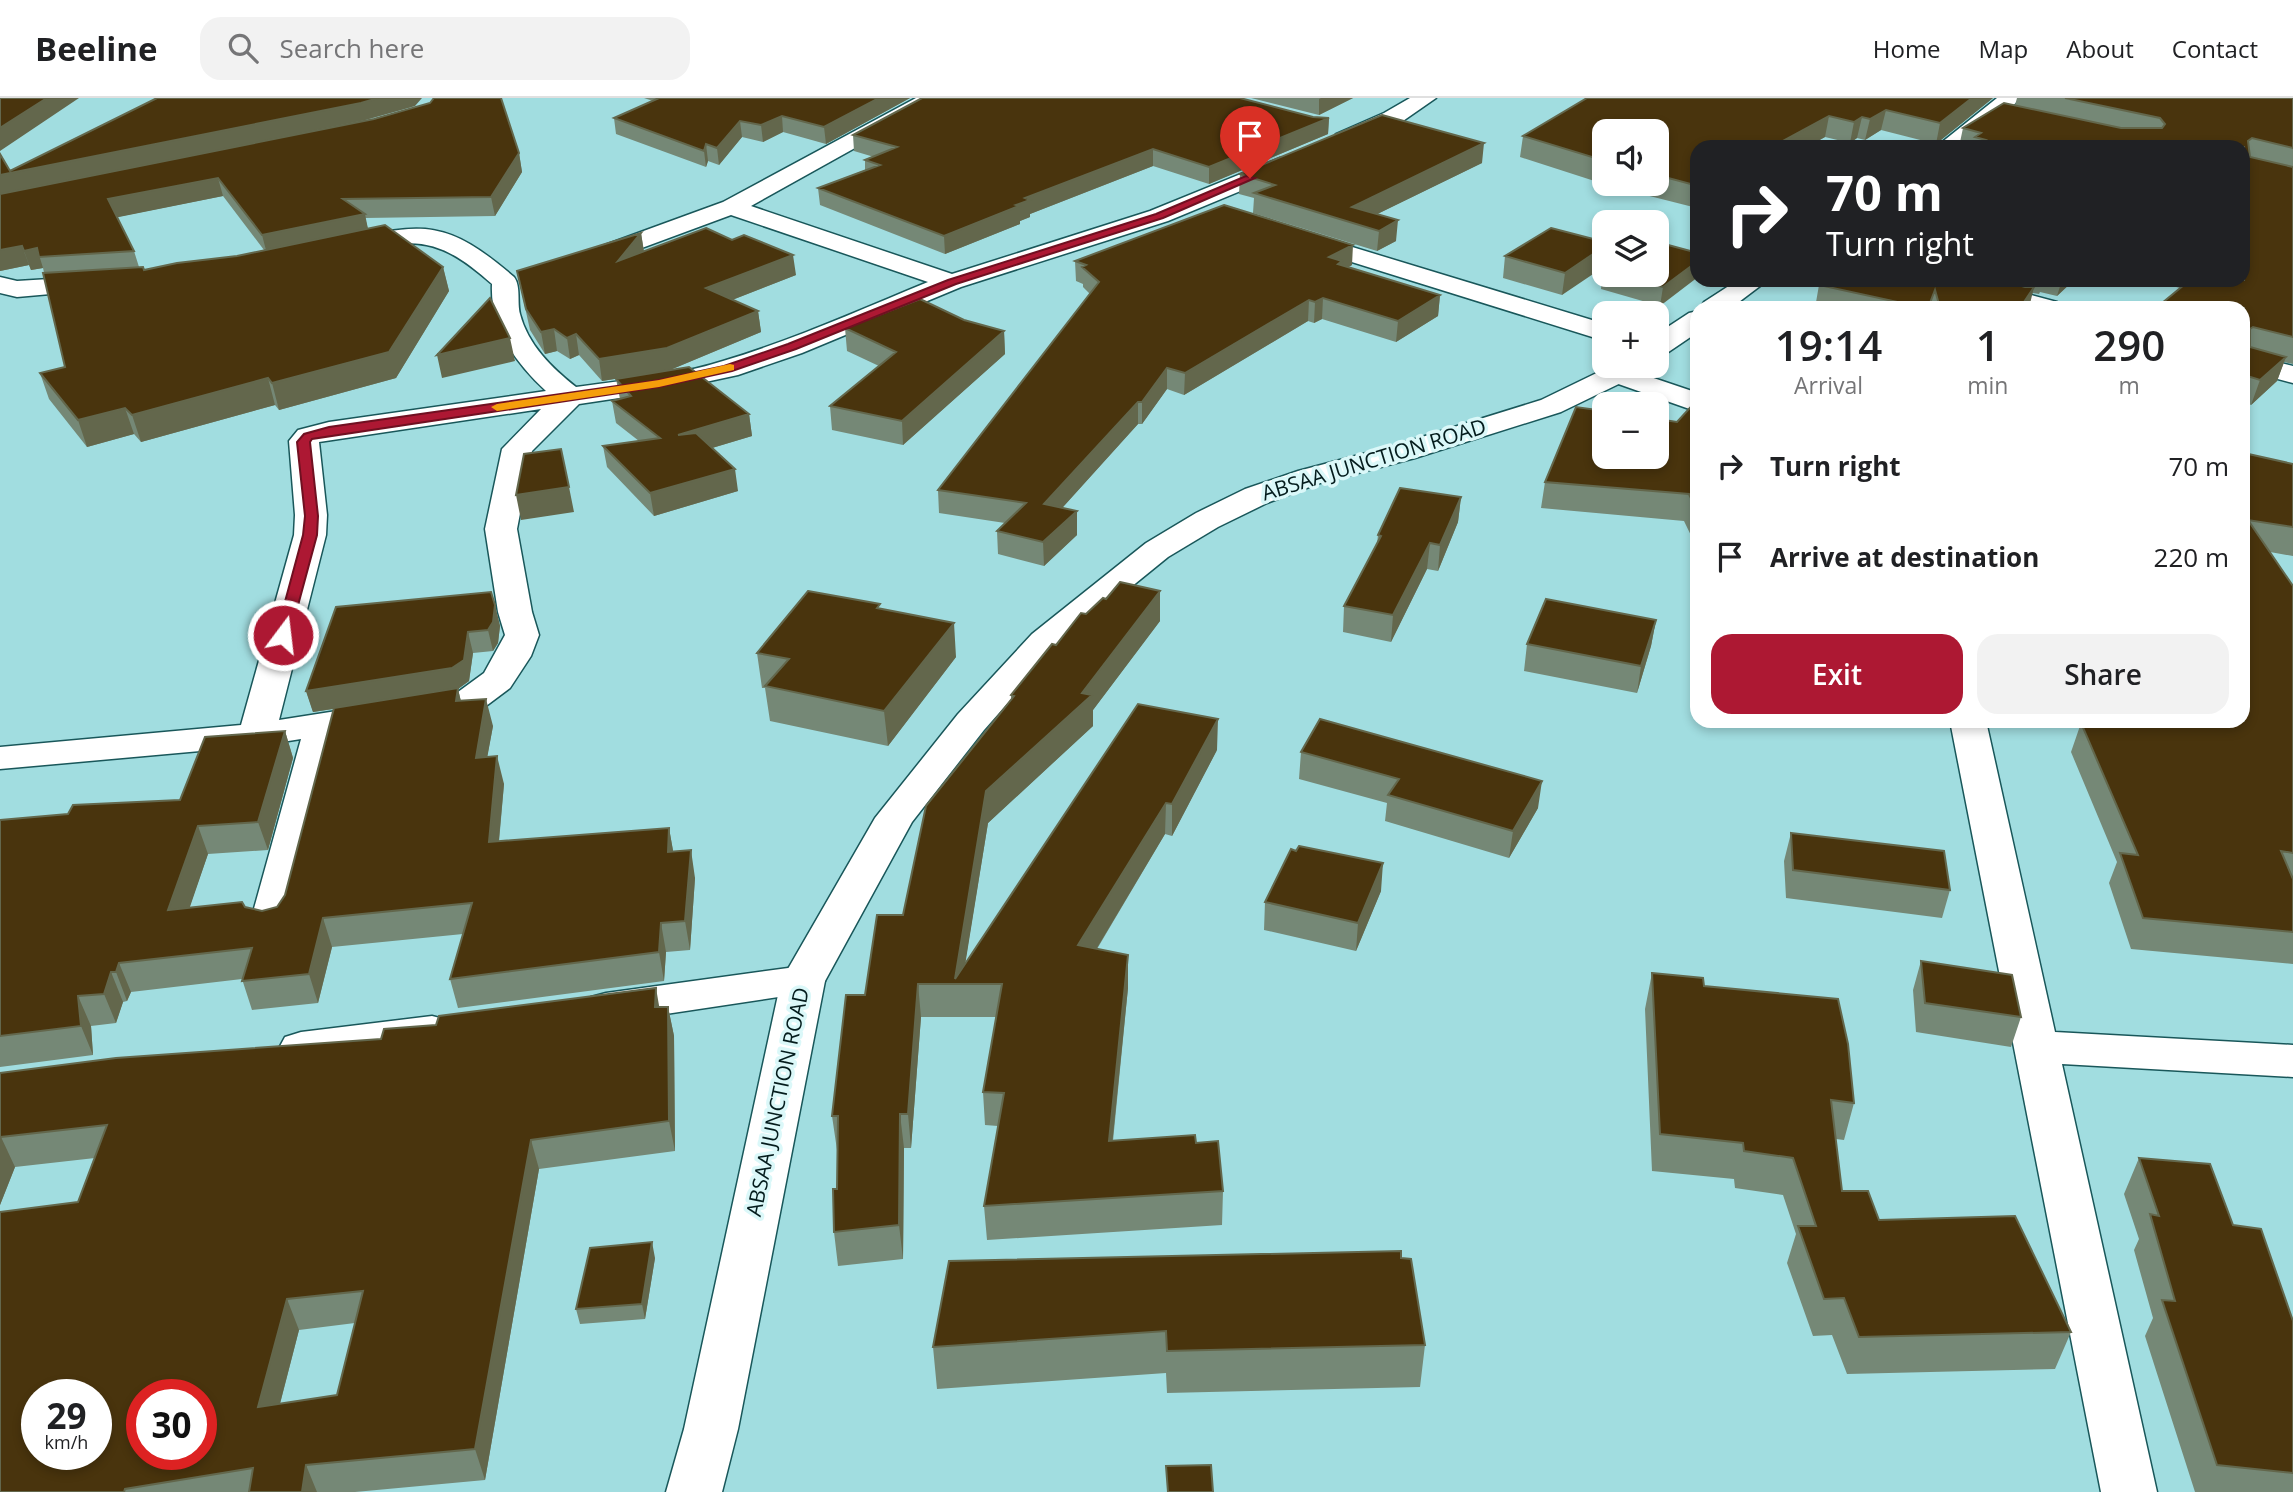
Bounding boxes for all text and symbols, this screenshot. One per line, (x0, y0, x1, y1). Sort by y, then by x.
search box (200, 17, 690, 80)
text: Beeline (35, 26, 158, 71)
icon: search (224, 29, 262, 67)
text: Search here (280, 30, 424, 66)
text: Home (1873, 32, 1941, 65)
text: Map (1979, 32, 2028, 65)
text: About (2066, 32, 2134, 65)
text: Contact (2172, 32, 2258, 65)
pin (1220, 106, 1280, 178)
icon: arrive (1231, 117, 1269, 155)
map controls (1592, 119, 1669, 469)
button: sound (1592, 119, 1669, 196)
text: 70 m (1826, 159, 1943, 225)
icon: right (1711, 168, 1802, 259)
button: layers (1592, 210, 1669, 287)
text: Turn right (1826, 222, 1974, 265)
button: + (1592, 301, 1669, 378)
text: 19:14 (1775, 316, 1882, 373)
text: 1 (1976, 316, 2000, 373)
text: 290 (2093, 316, 2165, 373)
text: Arrival (1794, 369, 1863, 401)
text: min (1967, 369, 2008, 401)
text: m (2119, 369, 2140, 401)
button: − (1592, 392, 1669, 469)
street label: ABSAA JUNCTION ROAD (1258, 412, 1489, 507)
icon: right (1711, 447, 1749, 485)
text: Turn right (1770, 448, 1901, 484)
text: 70 m (2168, 448, 2229, 484)
icon: arrive (1711, 538, 1749, 576)
text: Arrive at destination (1770, 539, 2039, 575)
text: 220 m (2154, 539, 2229, 575)
position arrow (246, 598, 320, 672)
button: Exit (1711, 634, 1963, 714)
button: Share (1977, 634, 2229, 714)
street label: ABSAA JUNCTION ROAD (739, 985, 815, 1219)
speed limit sign: 30 (126, 1379, 217, 1470)
text: 29 (46, 1392, 87, 1439)
text: km/h (45, 1430, 88, 1454)

